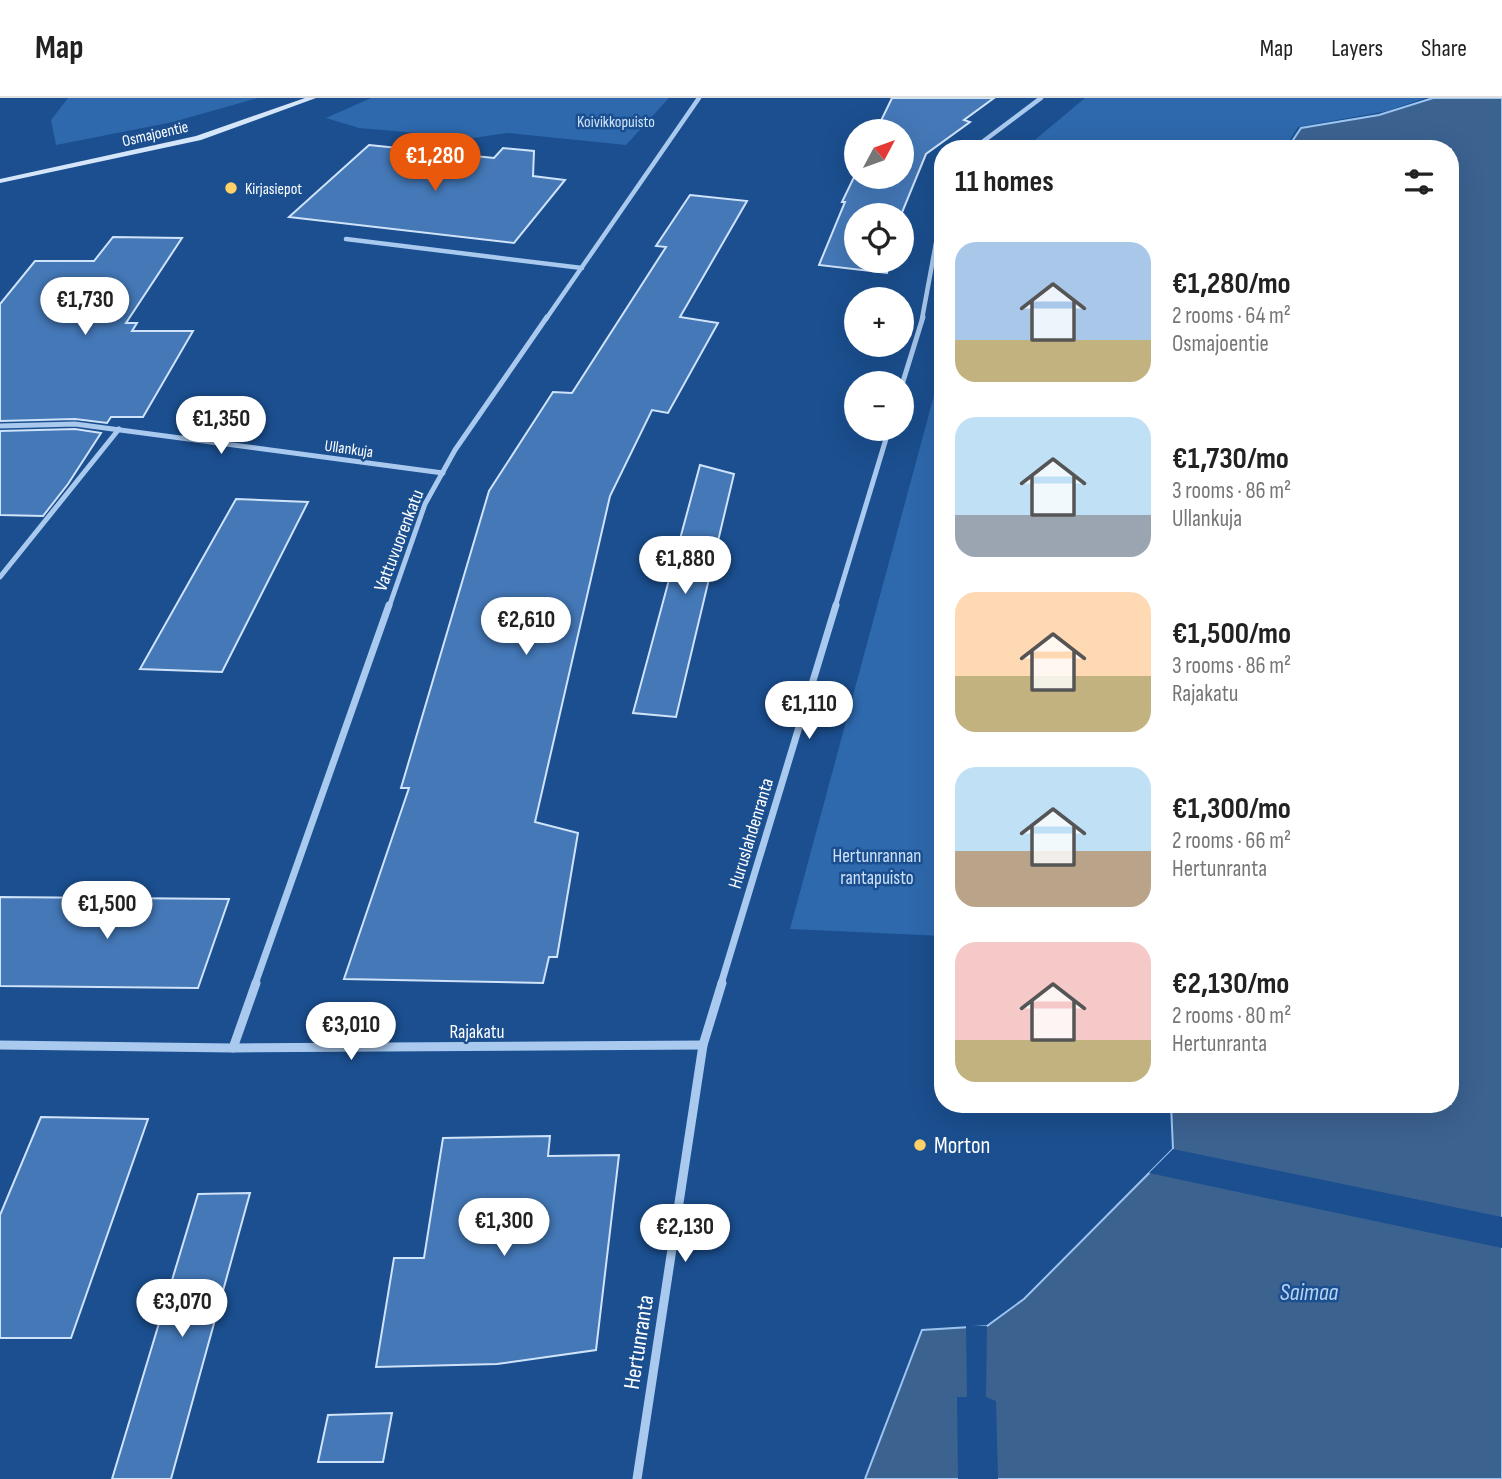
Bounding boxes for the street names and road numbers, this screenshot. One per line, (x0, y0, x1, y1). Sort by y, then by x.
street label: Osmajoentie (120, 118, 190, 151)
street label: Ullankuja (323, 437, 374, 462)
street label: Vattuvuorenkatu (369, 486, 429, 595)
street label: Huruslahdenranta (724, 775, 779, 891)
street label: Rajakatu (450, 1021, 504, 1044)
street label: Hertunranta (618, 1293, 660, 1391)

